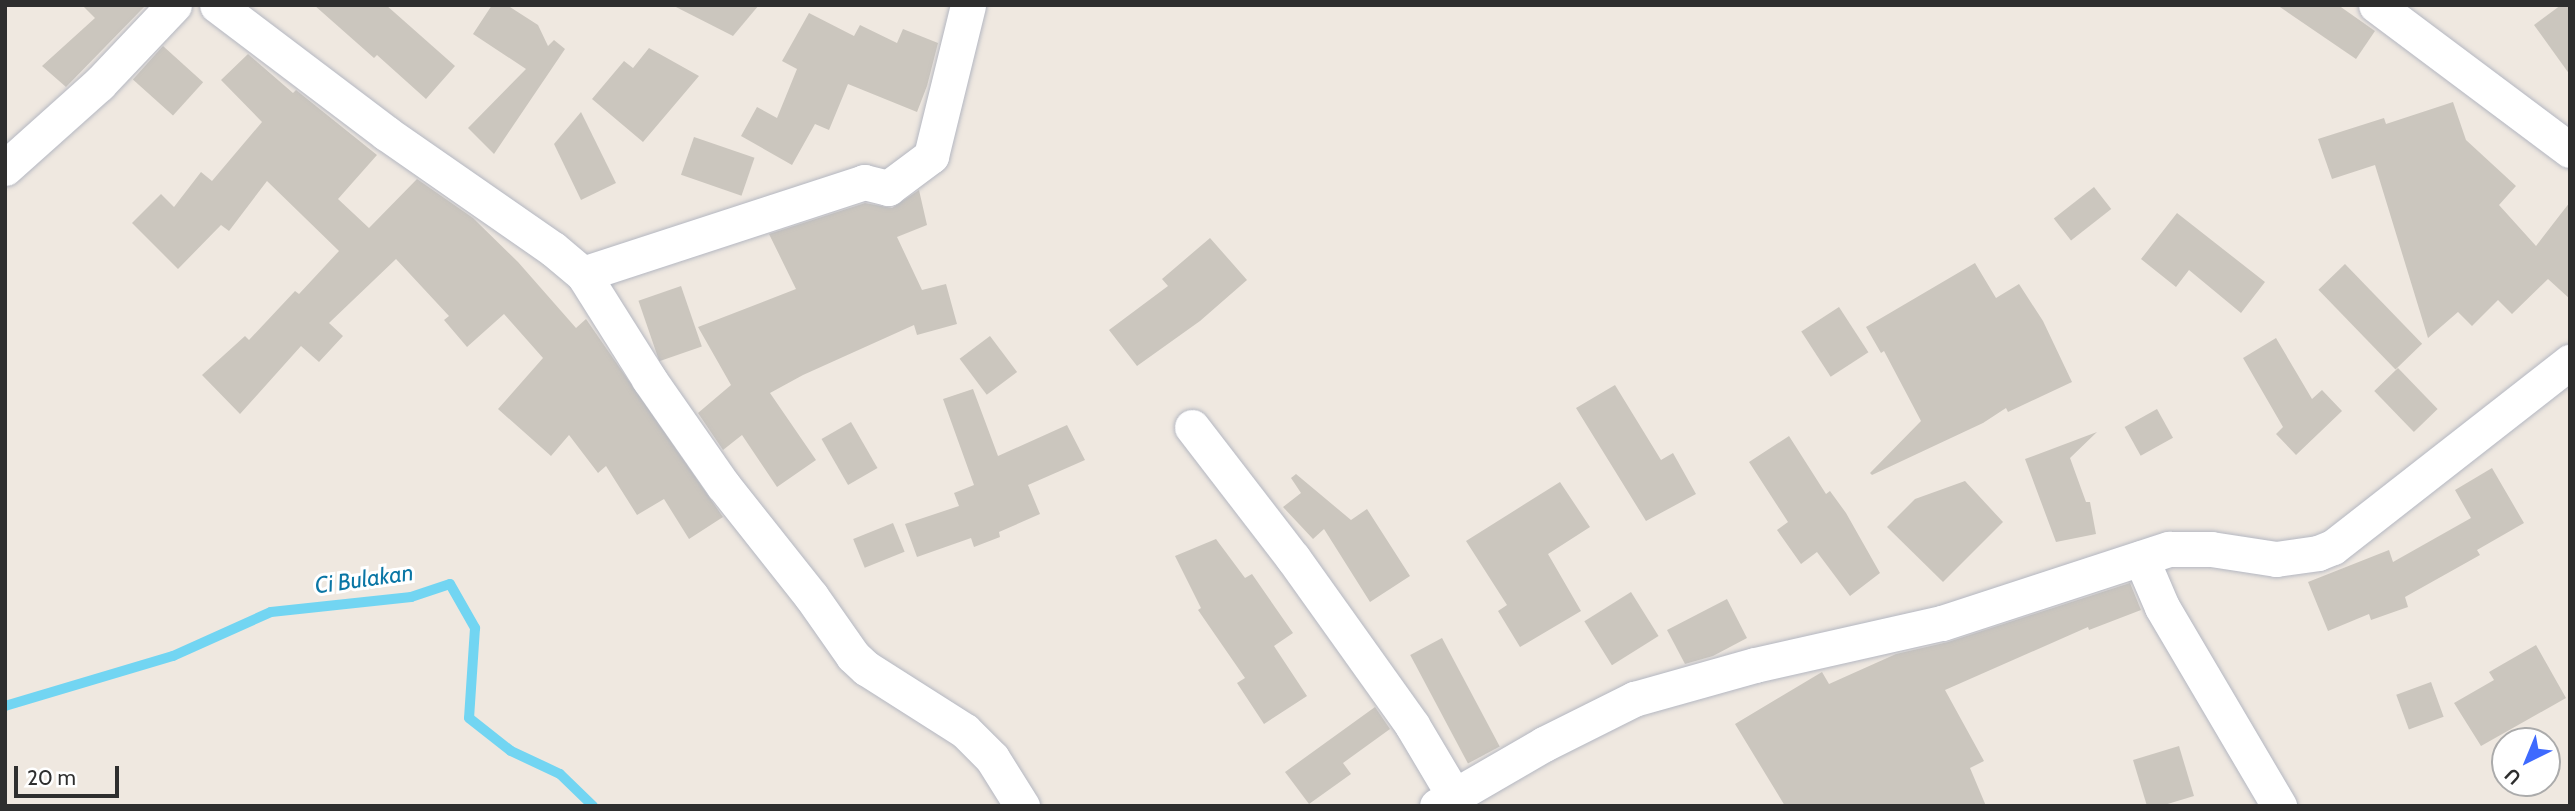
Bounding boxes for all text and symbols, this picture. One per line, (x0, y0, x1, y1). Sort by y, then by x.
water label: Ci Bulakan (313, 558, 415, 600)
north arrow (2491, 727, 2561, 797)
scale bar (18, 752, 122, 796)
text: U (2500, 763, 2526, 789)
text: 20 m (27, 765, 76, 790)

